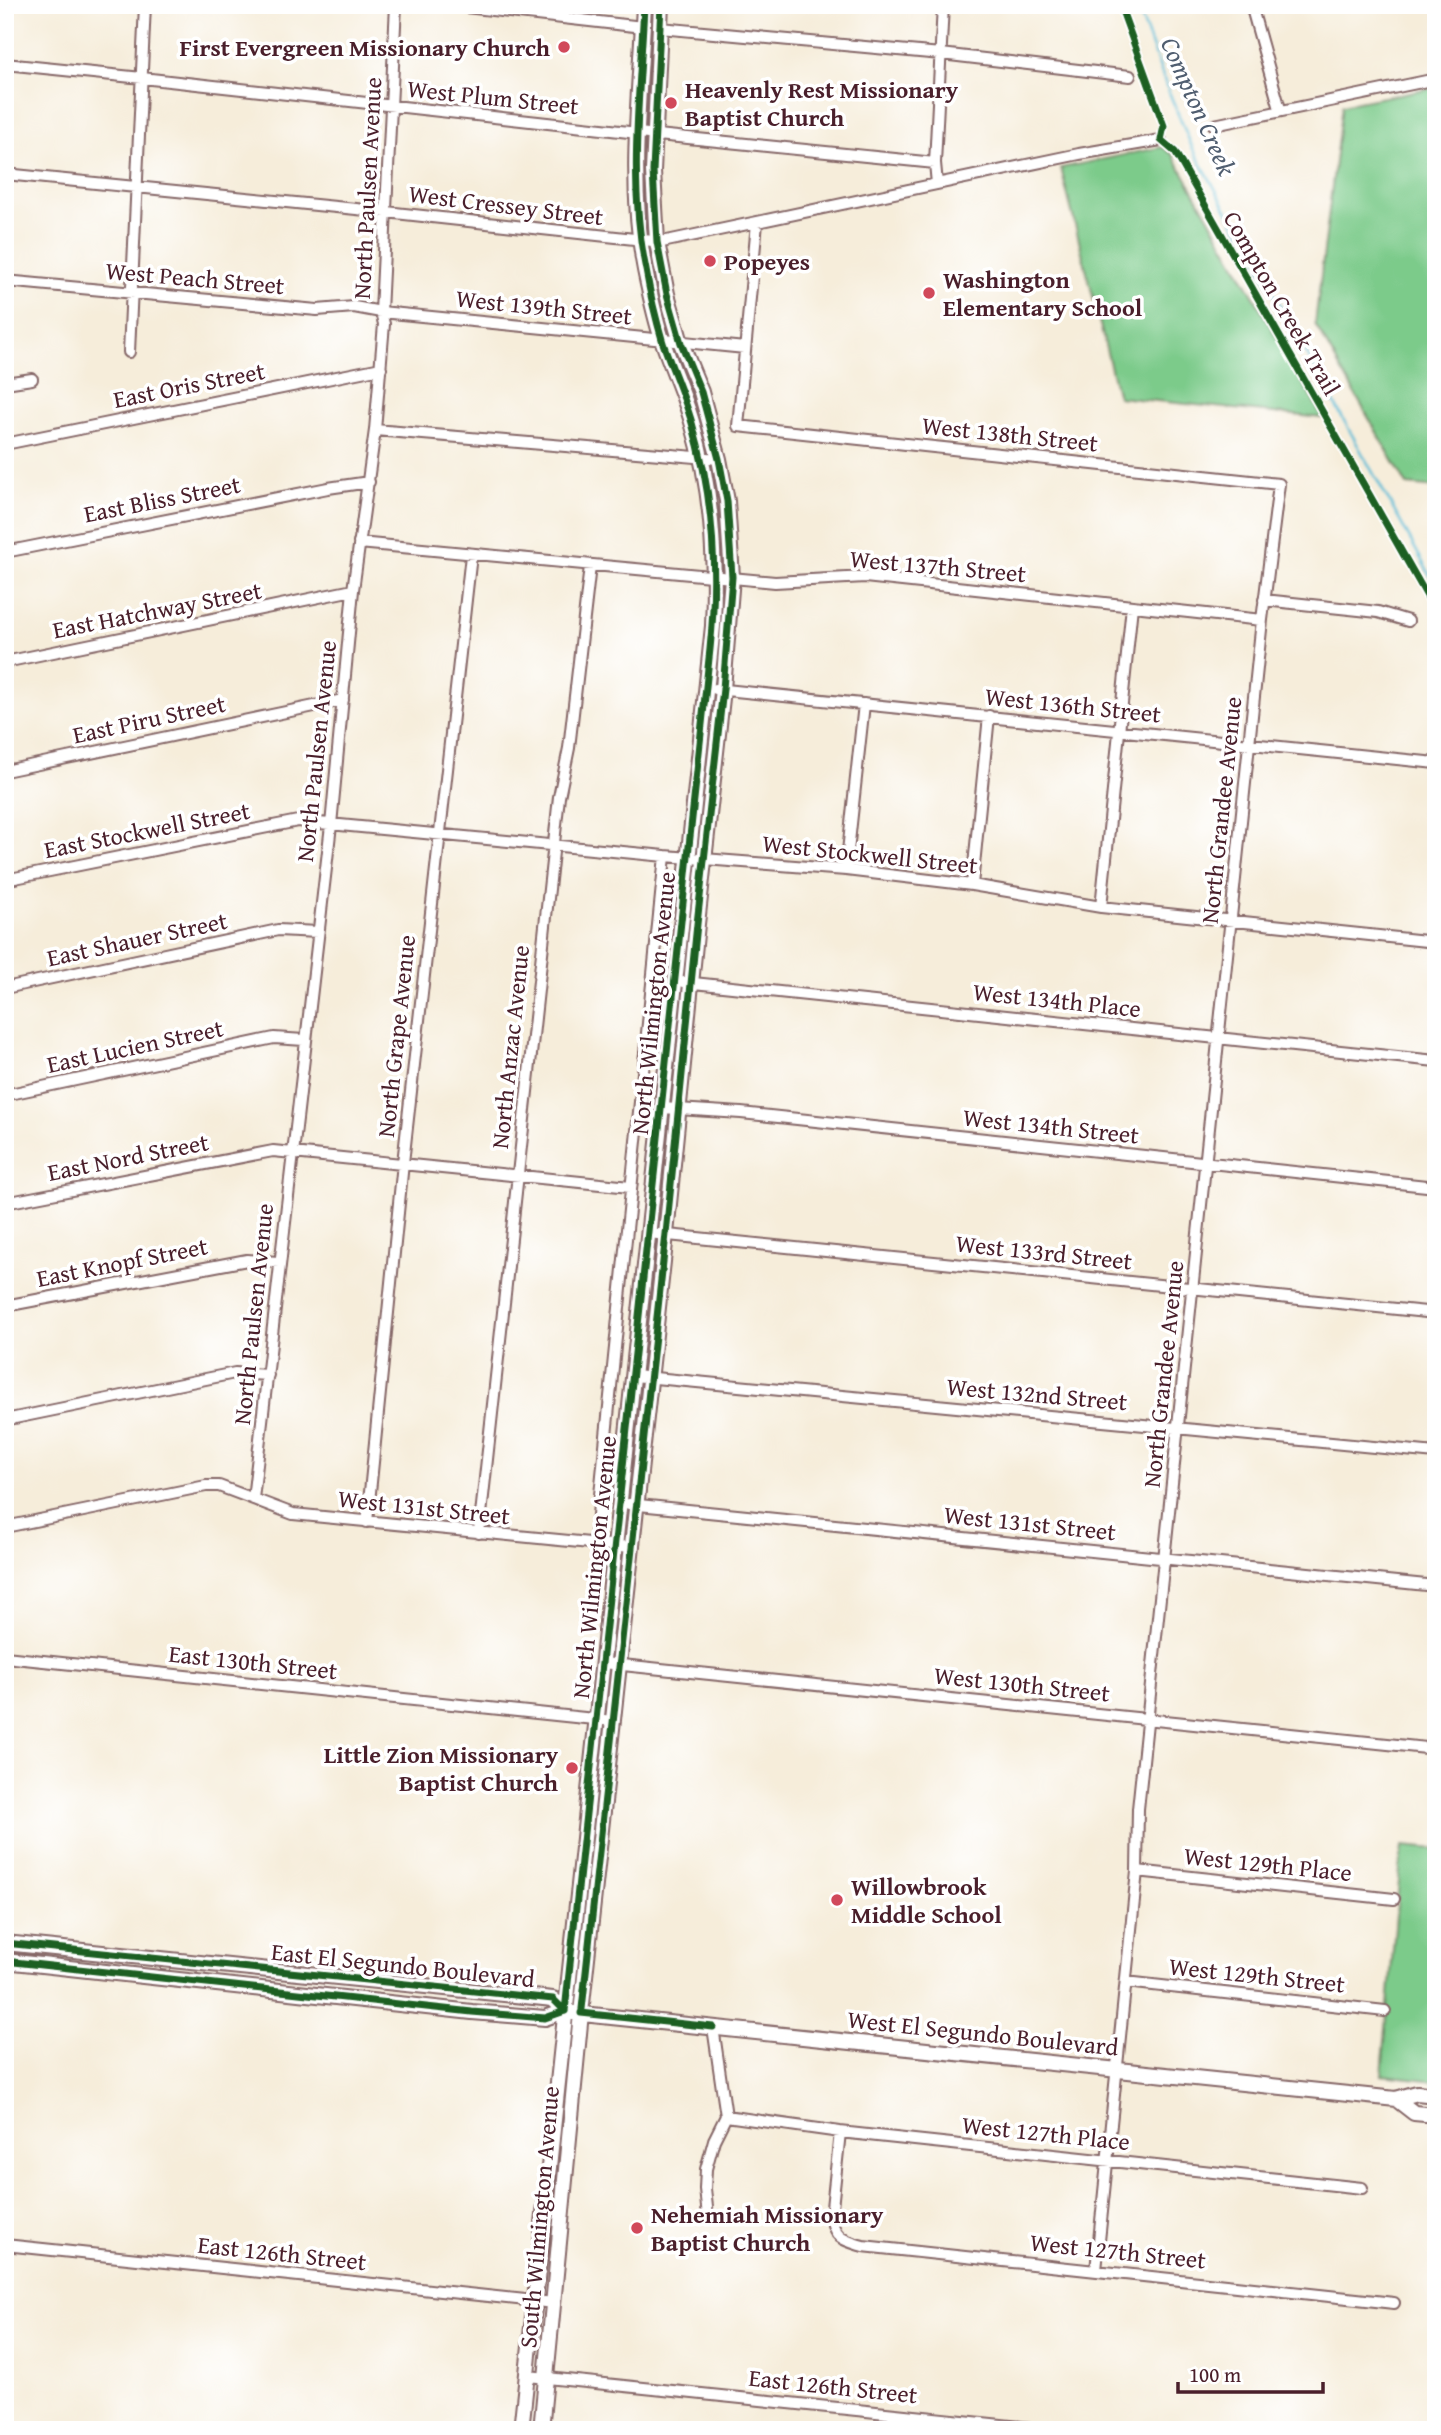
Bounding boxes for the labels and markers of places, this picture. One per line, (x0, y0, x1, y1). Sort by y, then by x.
place label: First Evergreen Missionary Church (180, 30, 550, 65)
marker: First Evergreen Missionary Church (556, 39, 572, 55)
place label: Heavenly Rest Missionary Baptist Church (685, 72, 959, 135)
marker: Heavenly Rest Missionary Baptist Church (663, 95, 679, 111)
place label: Popeyes (724, 244, 810, 279)
marker: Popeyes (702, 253, 718, 269)
place label: Washington Elementary School (943, 262, 1143, 325)
marker: Washington Elementary School (921, 285, 937, 301)
place label: Little Zion Missionary Baptist Church (324, 1737, 559, 1800)
marker: Little Zion Missionary Baptist Church (564, 1760, 580, 1776)
place label: Willowbrook Middle School (851, 1869, 1002, 1932)
marker: Willowbrook Middle School (829, 1892, 845, 1908)
place label: Nehemiah Missionary Baptist Church (651, 2197, 884, 2260)
marker: Nehemiah Missionary Baptist Church (629, 2220, 645, 2236)

